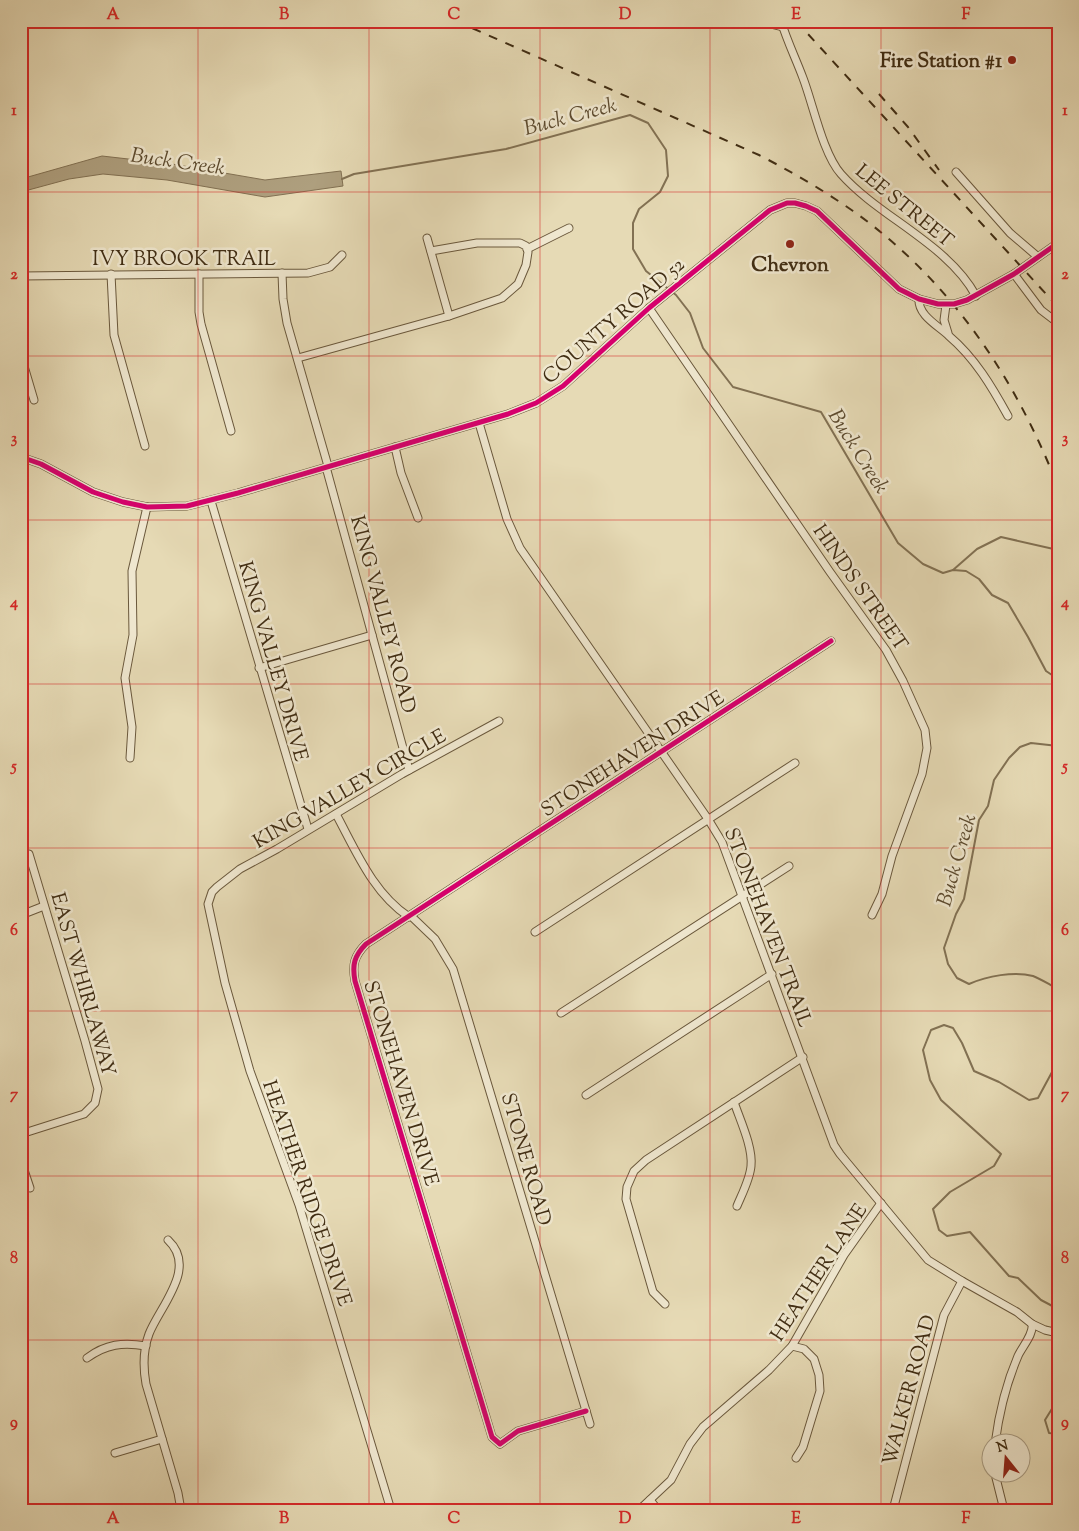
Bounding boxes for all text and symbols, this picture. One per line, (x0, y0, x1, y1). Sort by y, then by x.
text: A (107, 4, 120, 27)
text: B (279, 4, 289, 27)
text: C (448, 4, 461, 27)
text: D (619, 4, 632, 27)
text: E (791, 4, 801, 27)
text: F (962, 4, 971, 27)
place label: Fire Station #1 (880, 48, 1002, 77)
marker: Fire Station #1 (1006, 54, 1018, 66)
water label: Buck Creek (521, 91, 621, 145)
text: 1 (11, 100, 17, 123)
text: 1 (1062, 100, 1068, 123)
water label: Buck Creek (129, 142, 227, 184)
street label: LEE STREET (848, 158, 959, 256)
marker: Chevron (784, 238, 796, 250)
street label: IVY BROOK TRAIL (92, 246, 276, 275)
street label: COUNTY ROAD 52 (537, 252, 692, 392)
place label: Chevron (751, 252, 829, 281)
text: 2 (10, 264, 18, 287)
text: 2 (1061, 264, 1069, 287)
water label: Buck Creek (819, 404, 895, 501)
text: 3 (11, 428, 18, 451)
text: 3 (1062, 428, 1069, 451)
street label: KING VALLEY ROAD (341, 512, 422, 717)
street label: HINDS STREET (804, 519, 914, 658)
street label: KING VALLEY DRIVE (229, 558, 314, 765)
text: 4 (9, 592, 18, 615)
text: 4 (1060, 592, 1069, 615)
street label: STONEHAVEN DRIVE (536, 685, 731, 825)
street label: KING VALLEY CIRCLE (248, 723, 452, 857)
text: 5 (9, 756, 17, 779)
text: 5 (1060, 756, 1068, 779)
water label: Buck Creek (930, 810, 986, 910)
street label: STONEHAVEN TRAIL (715, 824, 818, 1032)
street label: EAST WHIRLAWAY (42, 890, 122, 1080)
text: 6 (10, 920, 18, 943)
text: 6 (1061, 920, 1069, 943)
street label: STONEHAVEN DRIVE (355, 977, 445, 1190)
street label: HEATHER RIDGE DRIVE (253, 1077, 358, 1311)
text: 7 (10, 1084, 19, 1107)
text: 7 (1061, 1084, 1070, 1107)
street label: STONE ROAD (492, 1090, 557, 1230)
street label: HEATHER LANE (765, 1199, 876, 1348)
text: 8 (10, 1248, 18, 1271)
text: 8 (1061, 1248, 1069, 1271)
street label: WALKER ROAD (876, 1312, 944, 1469)
text: 9 (10, 1412, 18, 1435)
text: 9 (1061, 1412, 1069, 1435)
north arrow (982, 1434, 1032, 1484)
text: N (995, 1436, 1011, 1459)
text: A (107, 1508, 120, 1531)
text: B (279, 1508, 289, 1531)
text: C (448, 1508, 461, 1531)
text: D (619, 1508, 632, 1531)
text: E (791, 1508, 801, 1531)
text: F (962, 1508, 971, 1531)

